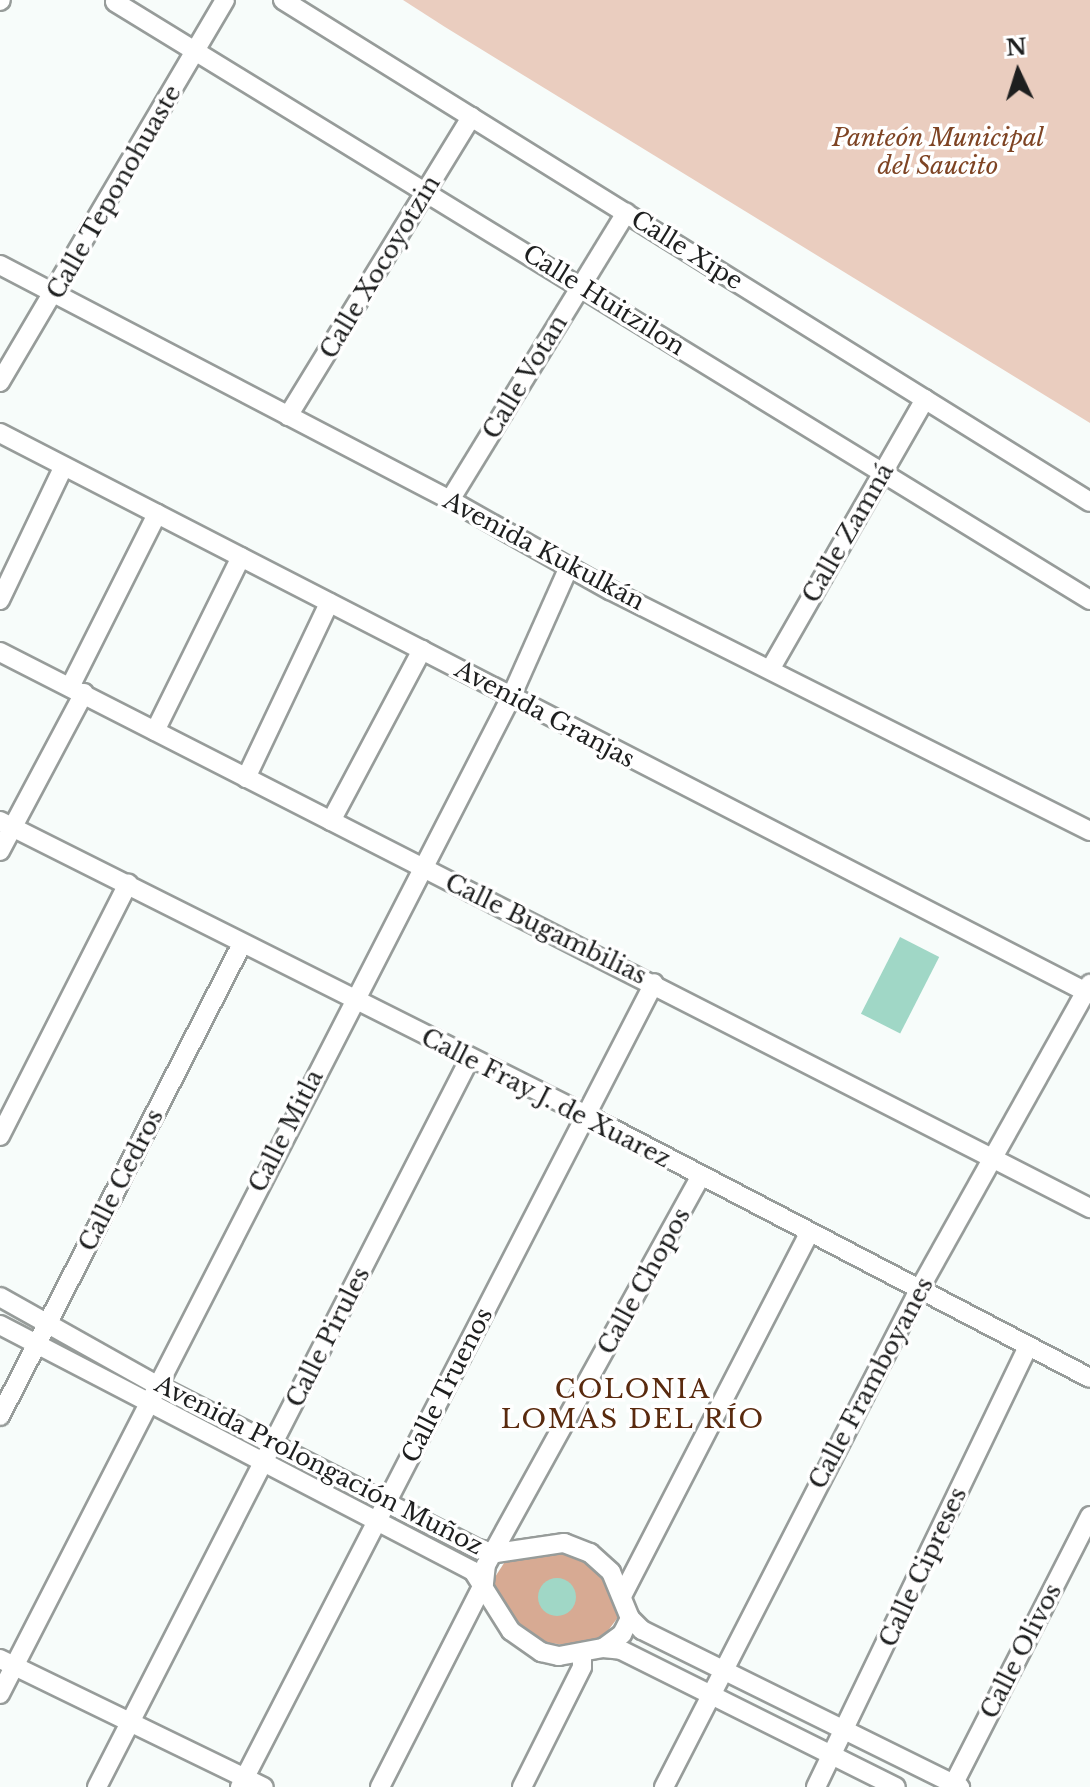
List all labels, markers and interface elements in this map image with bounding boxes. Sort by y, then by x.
north arrow [978,32,1058,112]
text: N [1005,33,1028,62]
street label: Calle Teponohuaste [41,80,187,304]
park label: Panteón Municipal del Saucito [832,124,1044,180]
street label: Calle Xocoyotzin [314,170,446,364]
street label: Calle Xipe [626,204,748,296]
street label: Calle Huitzilon [518,239,690,361]
street label: Calle Votan [477,310,573,444]
street label: Calle Zamná [796,458,900,608]
street label: Avenida Kukulkán [438,486,650,616]
street label: Avenida Granjas [450,654,640,774]
street label: Calle Bugambilias [441,868,651,990]
street label: Calle Fray J. de Xuarez [416,1022,676,1174]
street label: Calle Mitla [243,1065,329,1197]
street label: Calle Cedros [73,1104,169,1256]
street label: Calle Chopos [592,1203,696,1359]
street label: Calle Pirules [280,1262,376,1412]
street label: Calle Framboyanes [803,1272,939,1494]
street label: Calle Truenos [395,1302,499,1468]
street label: Avenida Prolongación Muñoz [150,1369,488,1561]
district label: COLONIA LOMAS DEL RÍO [500,1374,766,1436]
street label: Calle Cipreses [873,1483,973,1651]
street label: Calle Olivos [975,1579,1067,1723]

